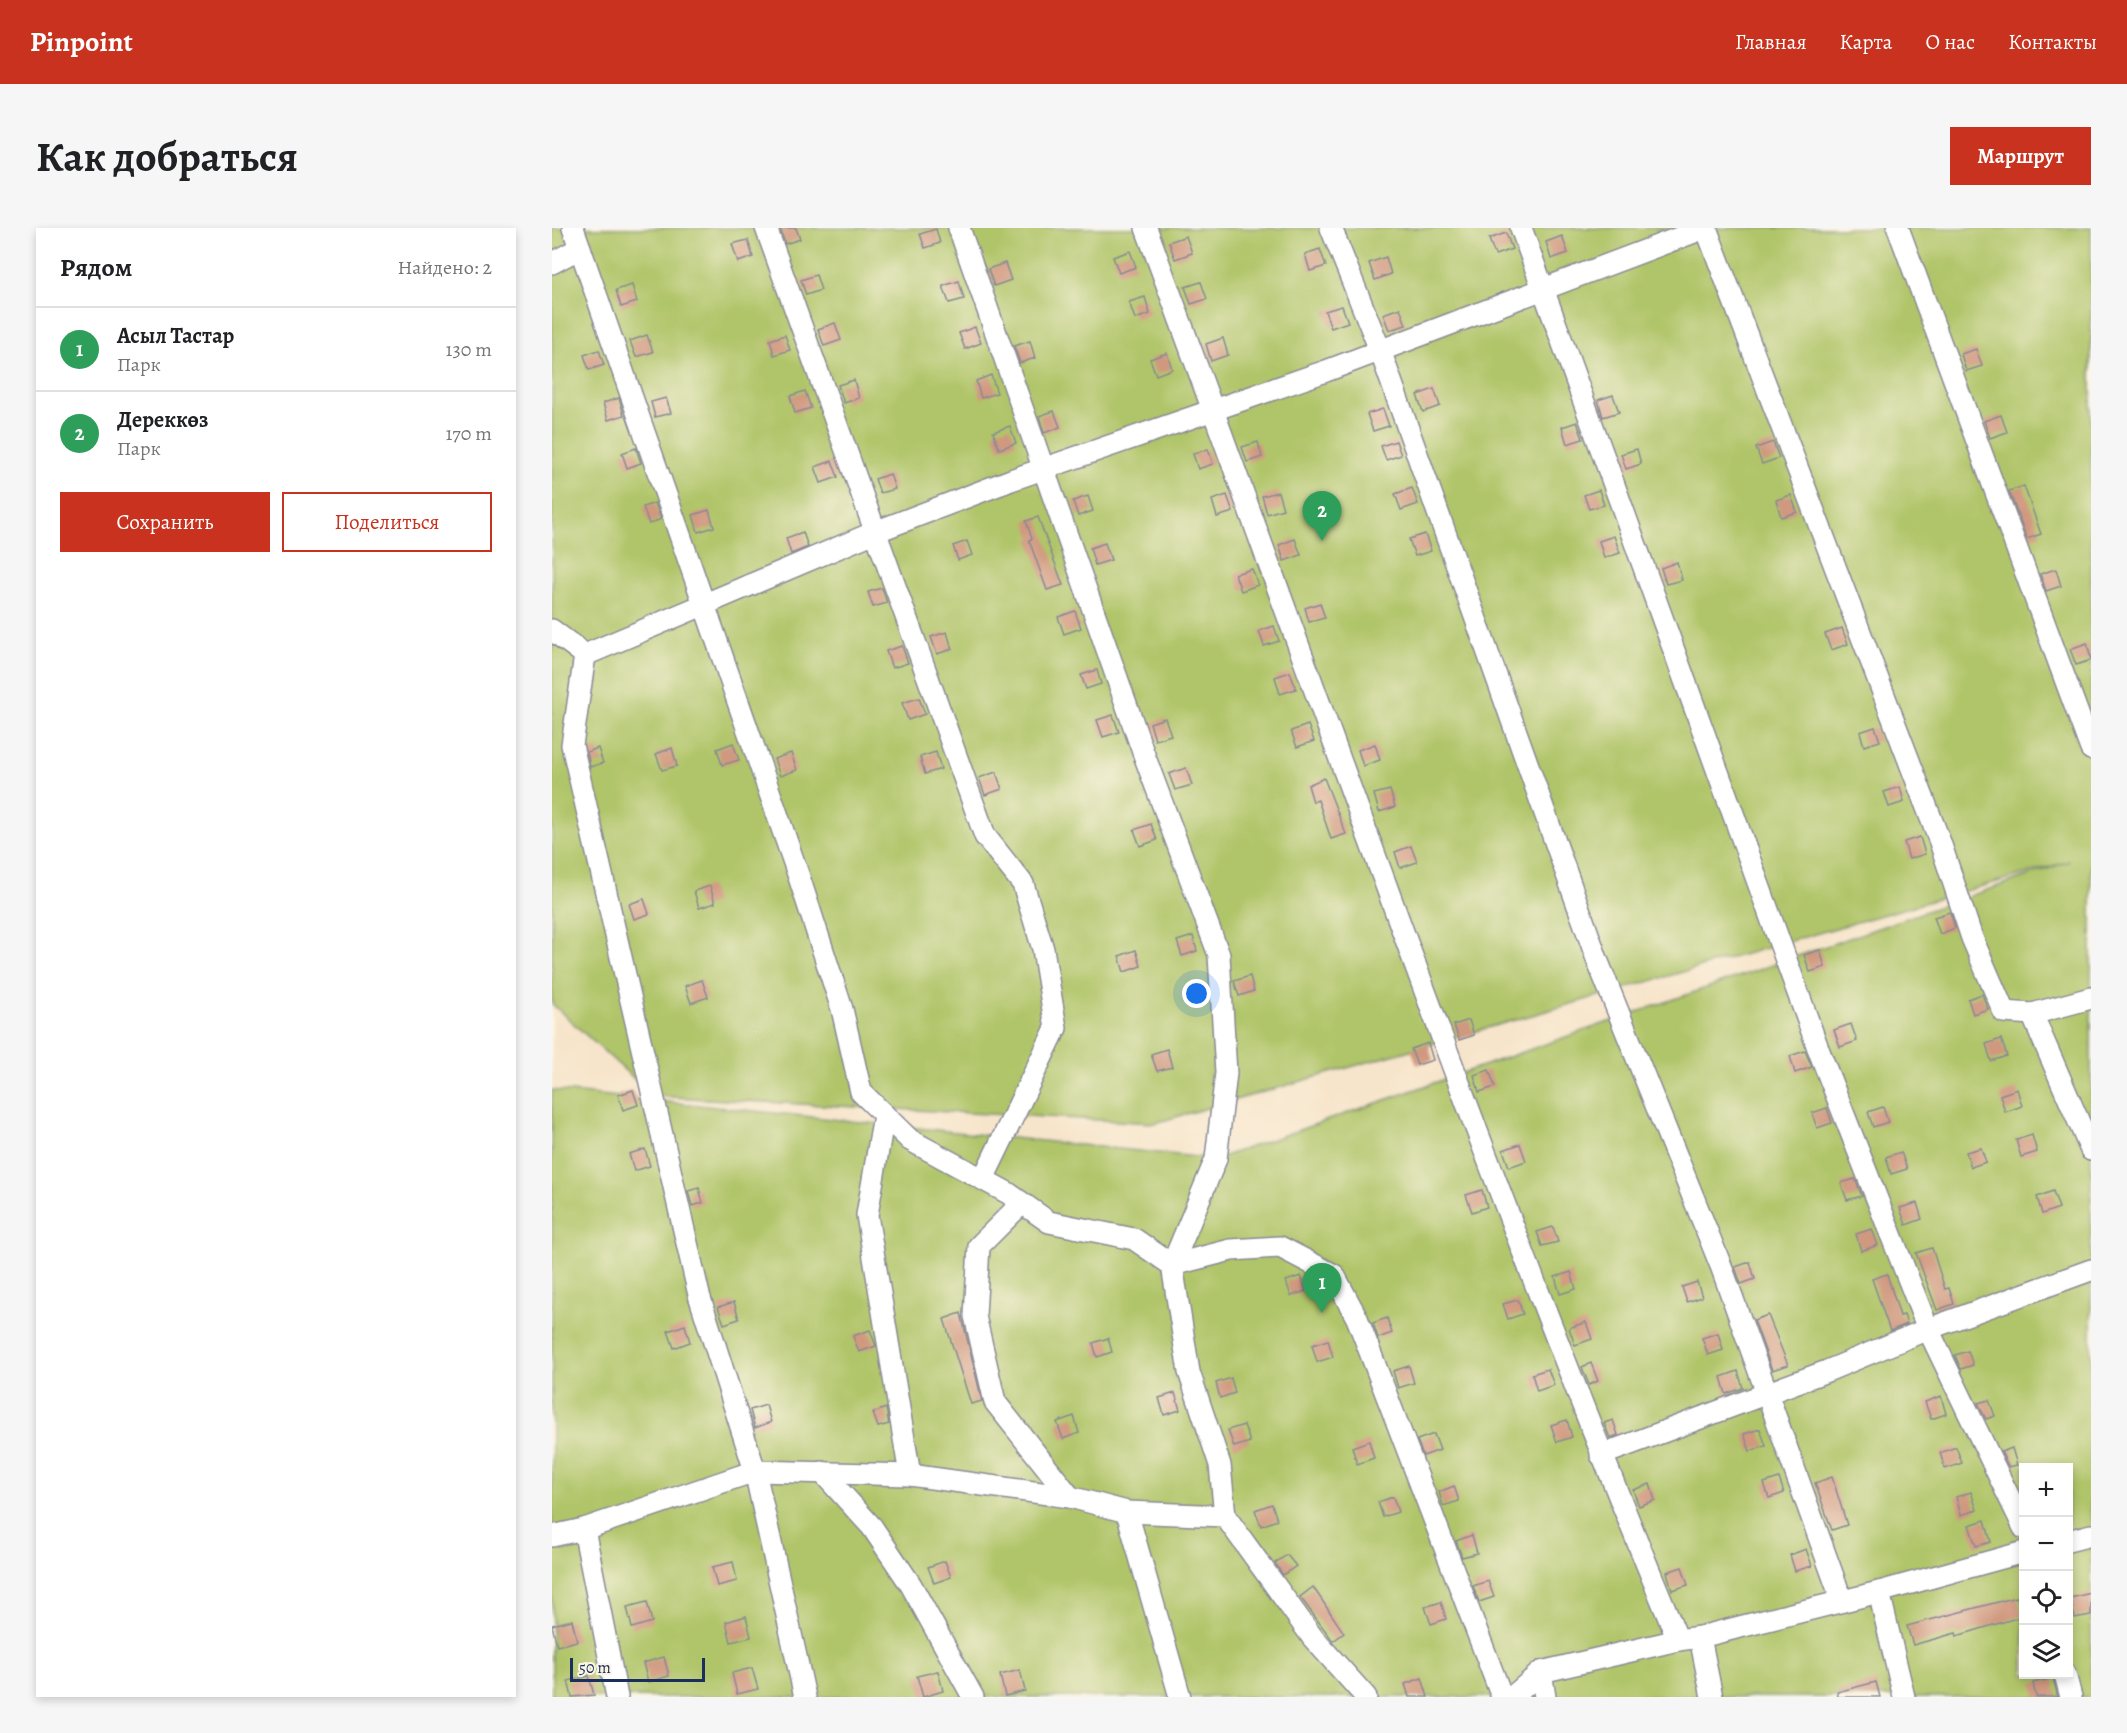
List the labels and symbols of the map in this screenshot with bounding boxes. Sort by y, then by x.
pin: 2 [1302,492,1342,541]
your location [1182,979,1211,1008]
pin: 1 [1302,1264,1342,1313]
scale bar [570,1655,705,1682]

